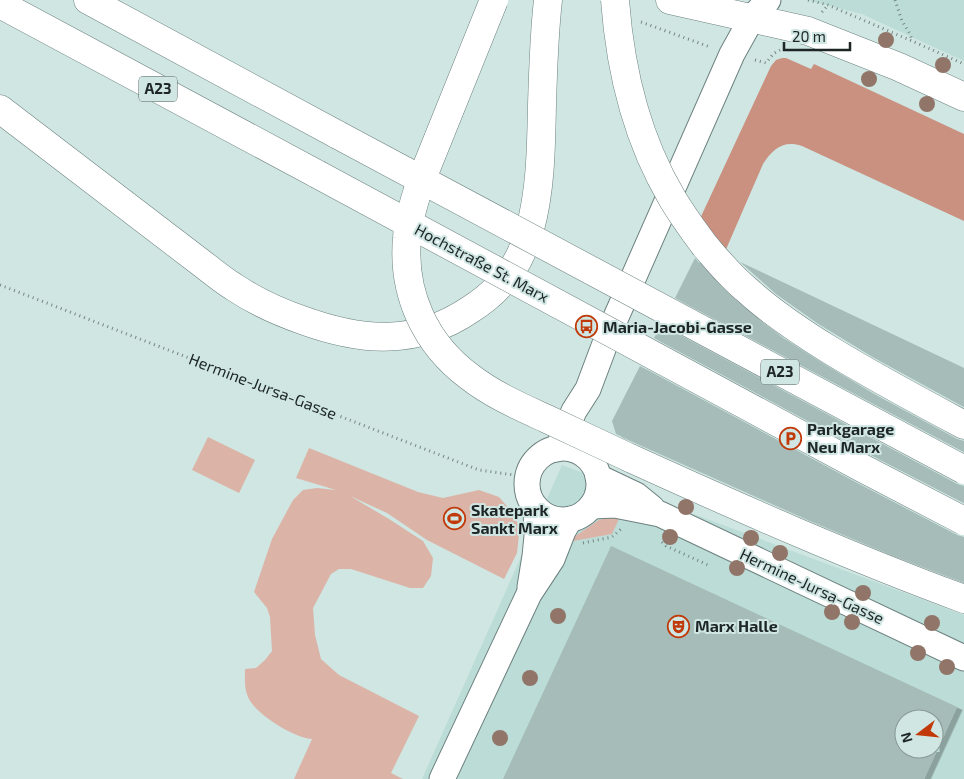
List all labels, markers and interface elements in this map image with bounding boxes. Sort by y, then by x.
scale bar [784,20,850,52]
text: 20 m [792,27,826,45]
road number: A23 [139,76,177,102]
street label: Hochstraße St. Marx [412,219,553,306]
bus stop icon: Maria-Jacobi-Gasse [575,315,599,339]
place label: Maria-Jacobi-Gasse [603,317,752,336]
street label: Hermine-Jursa-Gasse [187,349,340,423]
road number: A23 [761,360,799,384]
place label: Parkgarage Neu Marx [807,419,894,456]
parking icon: Parkgarage Neu Marx [779,426,803,450]
place label: Skatepark Sankt Marx [471,500,558,537]
sports icon: Skatepark Sankt Marx [443,507,467,531]
street label: Hermine-Jursa-Gasse [737,544,887,627]
theatre icon: Marx Halle [667,614,691,638]
place label: Marx Halle [695,616,778,635]
north arrow [894,709,944,759]
text: N [896,731,916,745]

